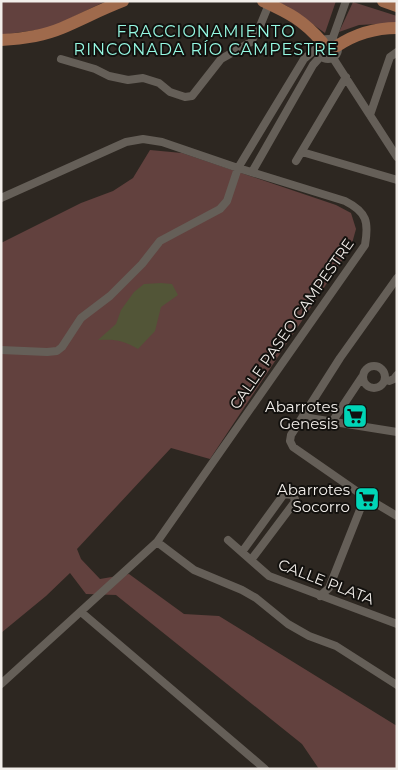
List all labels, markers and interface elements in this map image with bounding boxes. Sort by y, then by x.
district label: FRACCIONAMIENTO RINCONADA RÍO CAMPESTRE [74,22,338,59]
street label: CALLE PASEO CAMPESTRE [225,235,358,413]
place label: Abarrotes Genesis [265,397,338,433]
supermarket icon: Abarrotes Genesis [342,403,368,429]
place label: Abarrotes Socorro [277,480,350,516]
supermarket icon: Abarrotes Socorro [354,486,380,512]
street label: CALLE PLATA [275,555,377,609]

